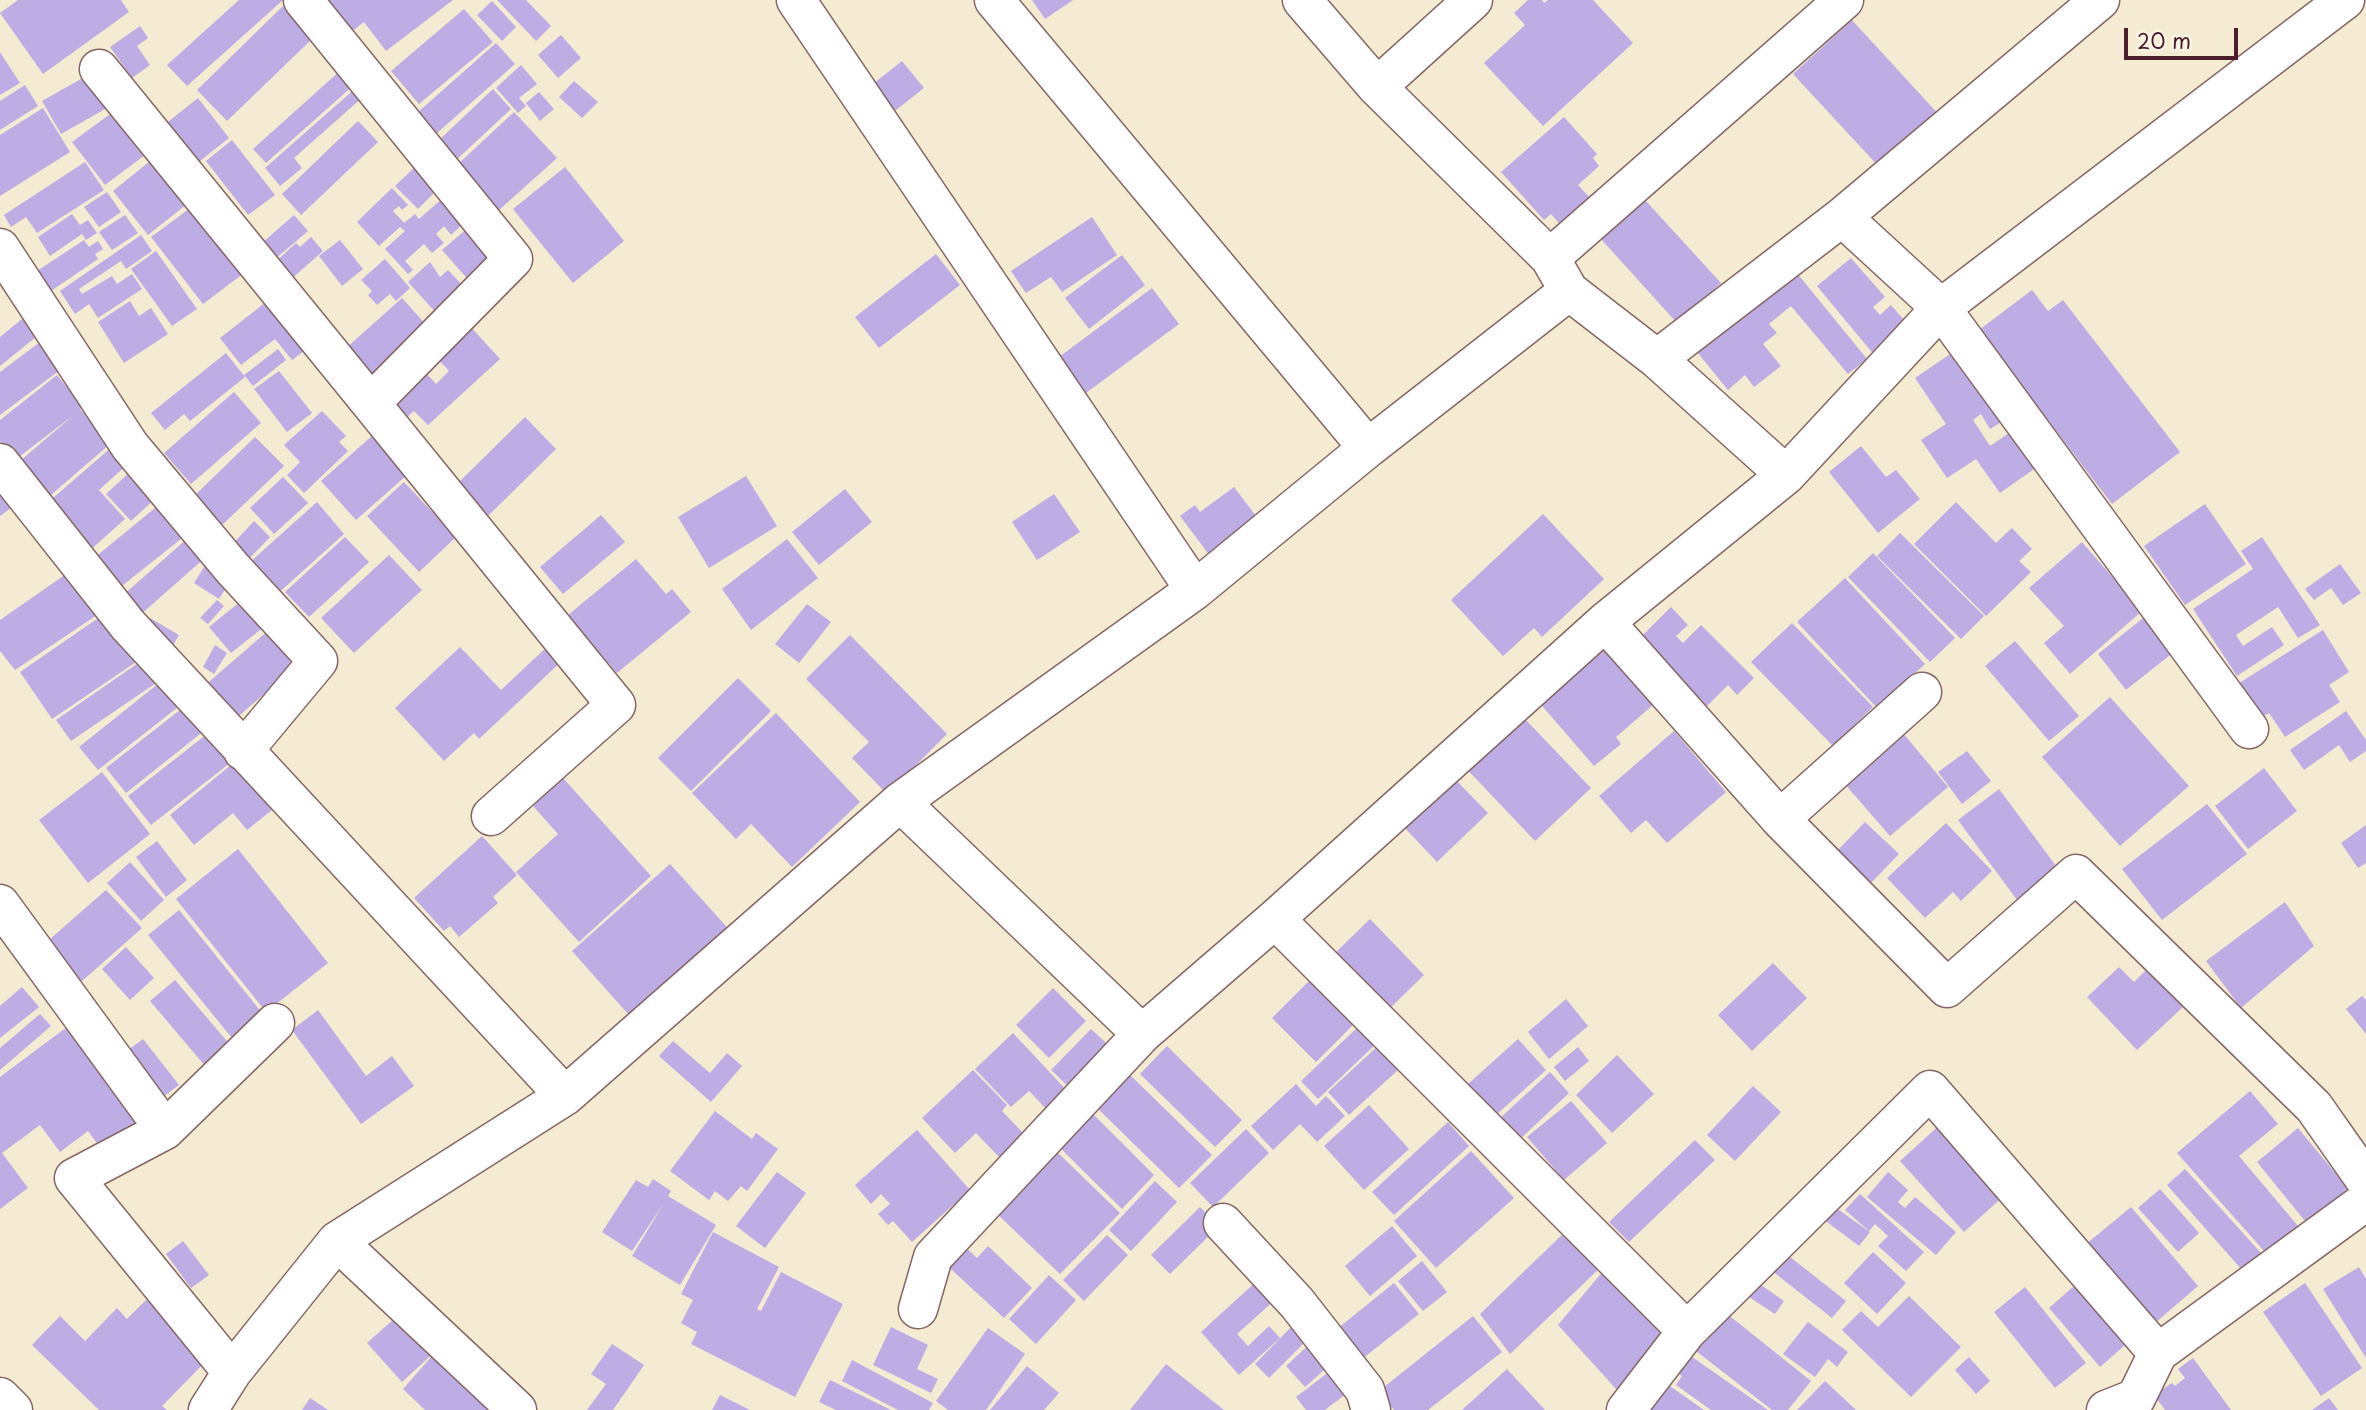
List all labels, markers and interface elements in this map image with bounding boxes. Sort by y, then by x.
scale bar [2128,14,2242,58]
text: 20 m [2137,24,2191,56]

